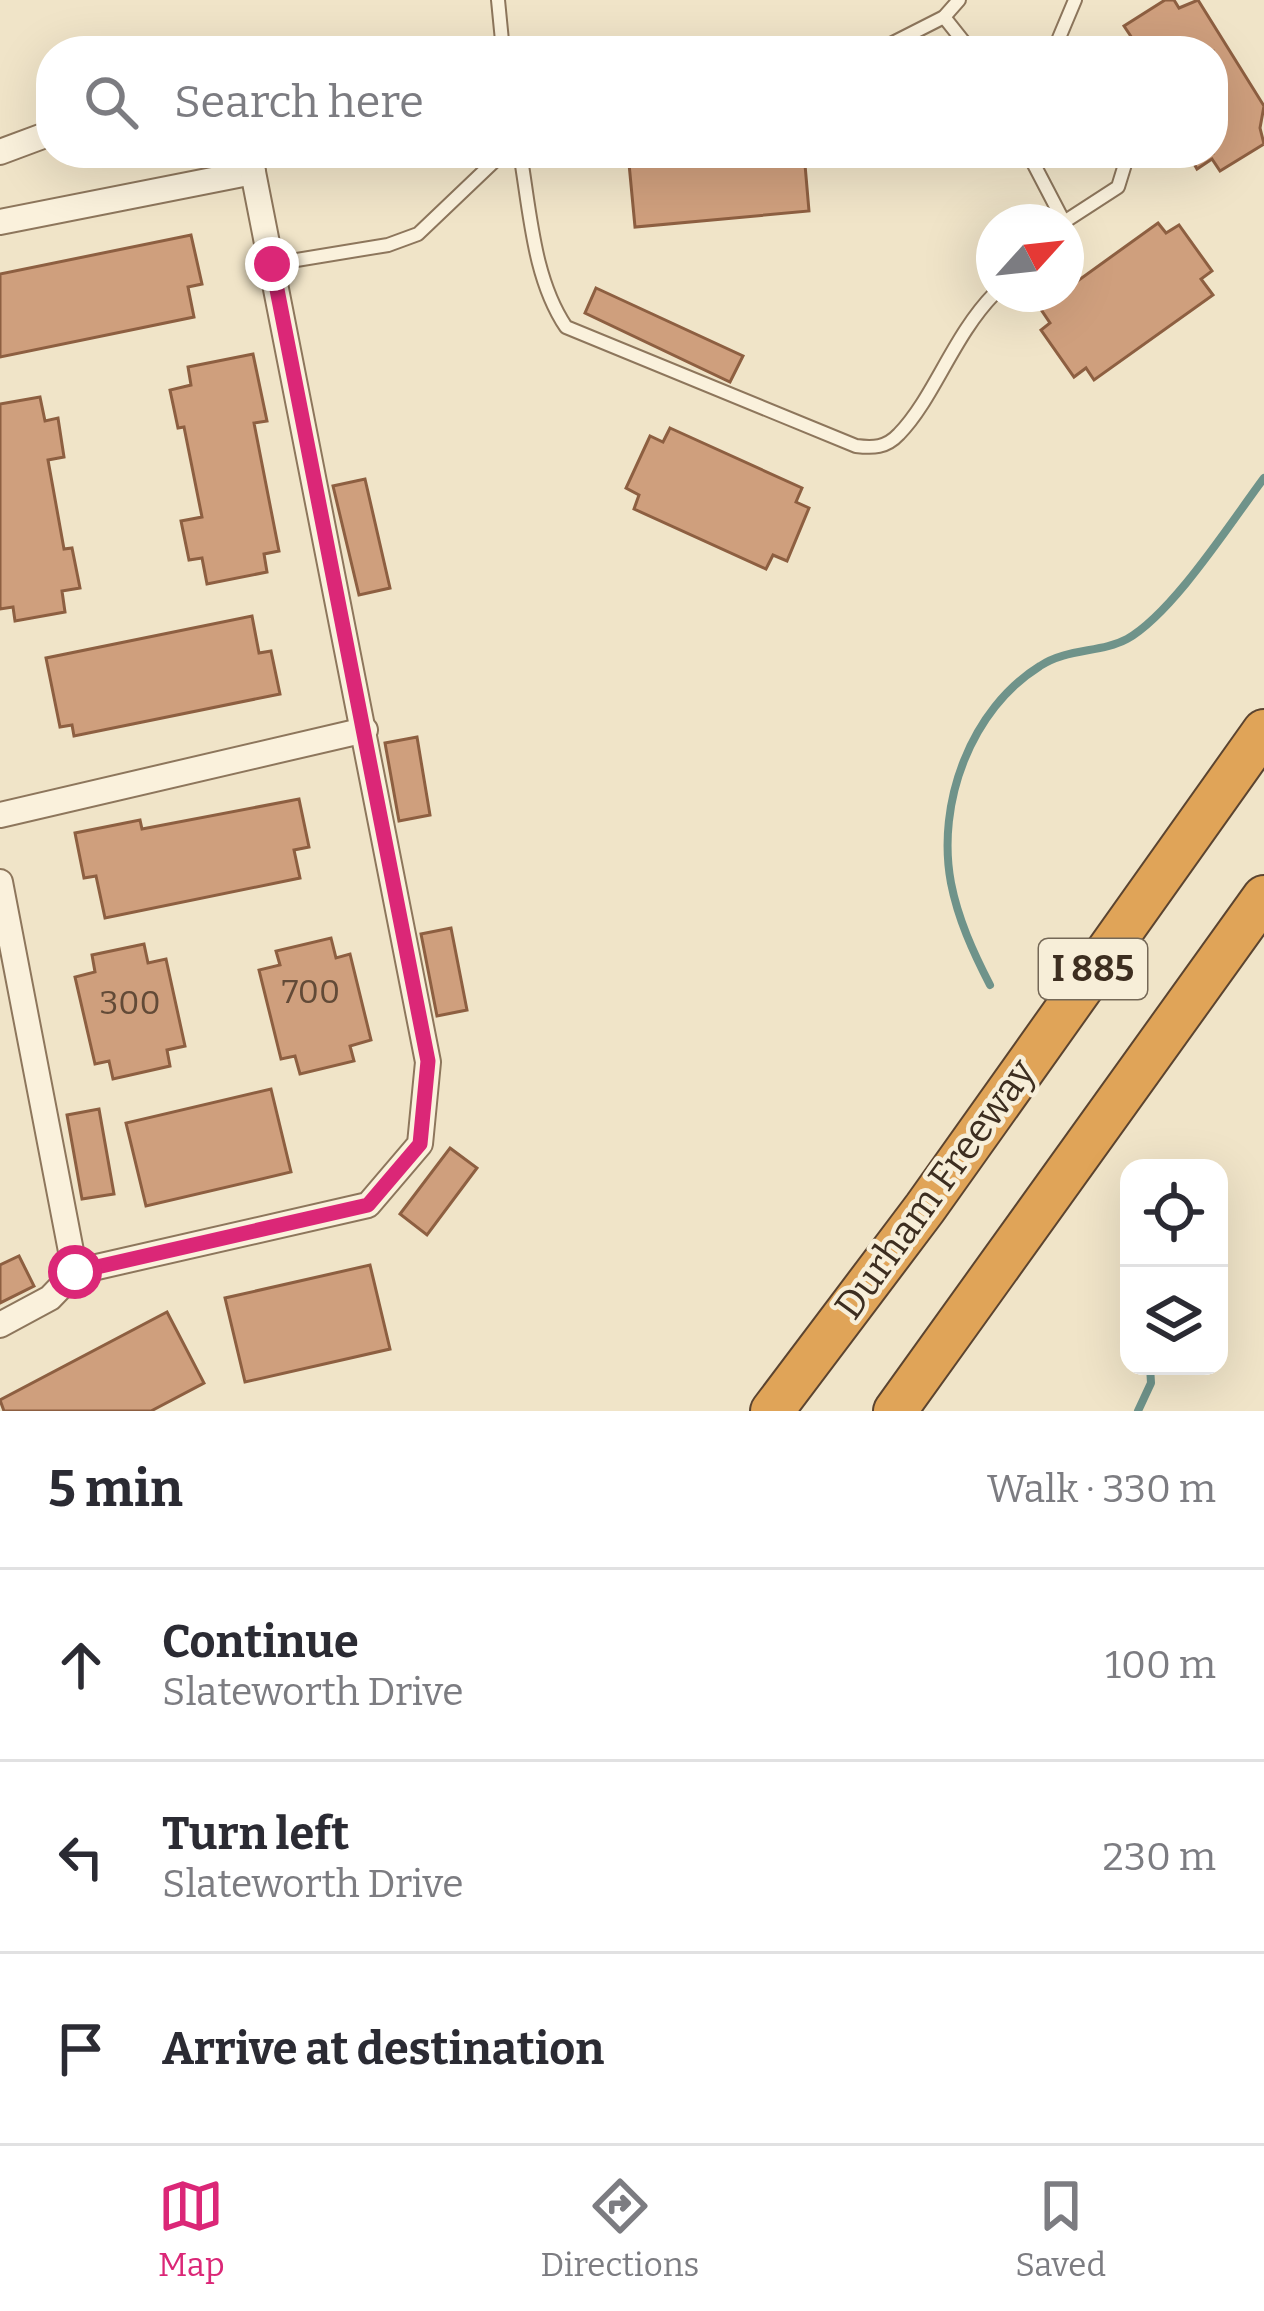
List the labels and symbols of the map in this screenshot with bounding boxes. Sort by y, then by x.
north arrow [976,204,1084,312]
route end [245,237,299,291]
road number: I 885 [1039,939,1147,999]
house number: 700 [282,972,340,1012]
house number: 300 [99,983,161,1023]
street label: Durham Freeway [825,1050,1045,1328]
route start [48,1245,102,1299]

